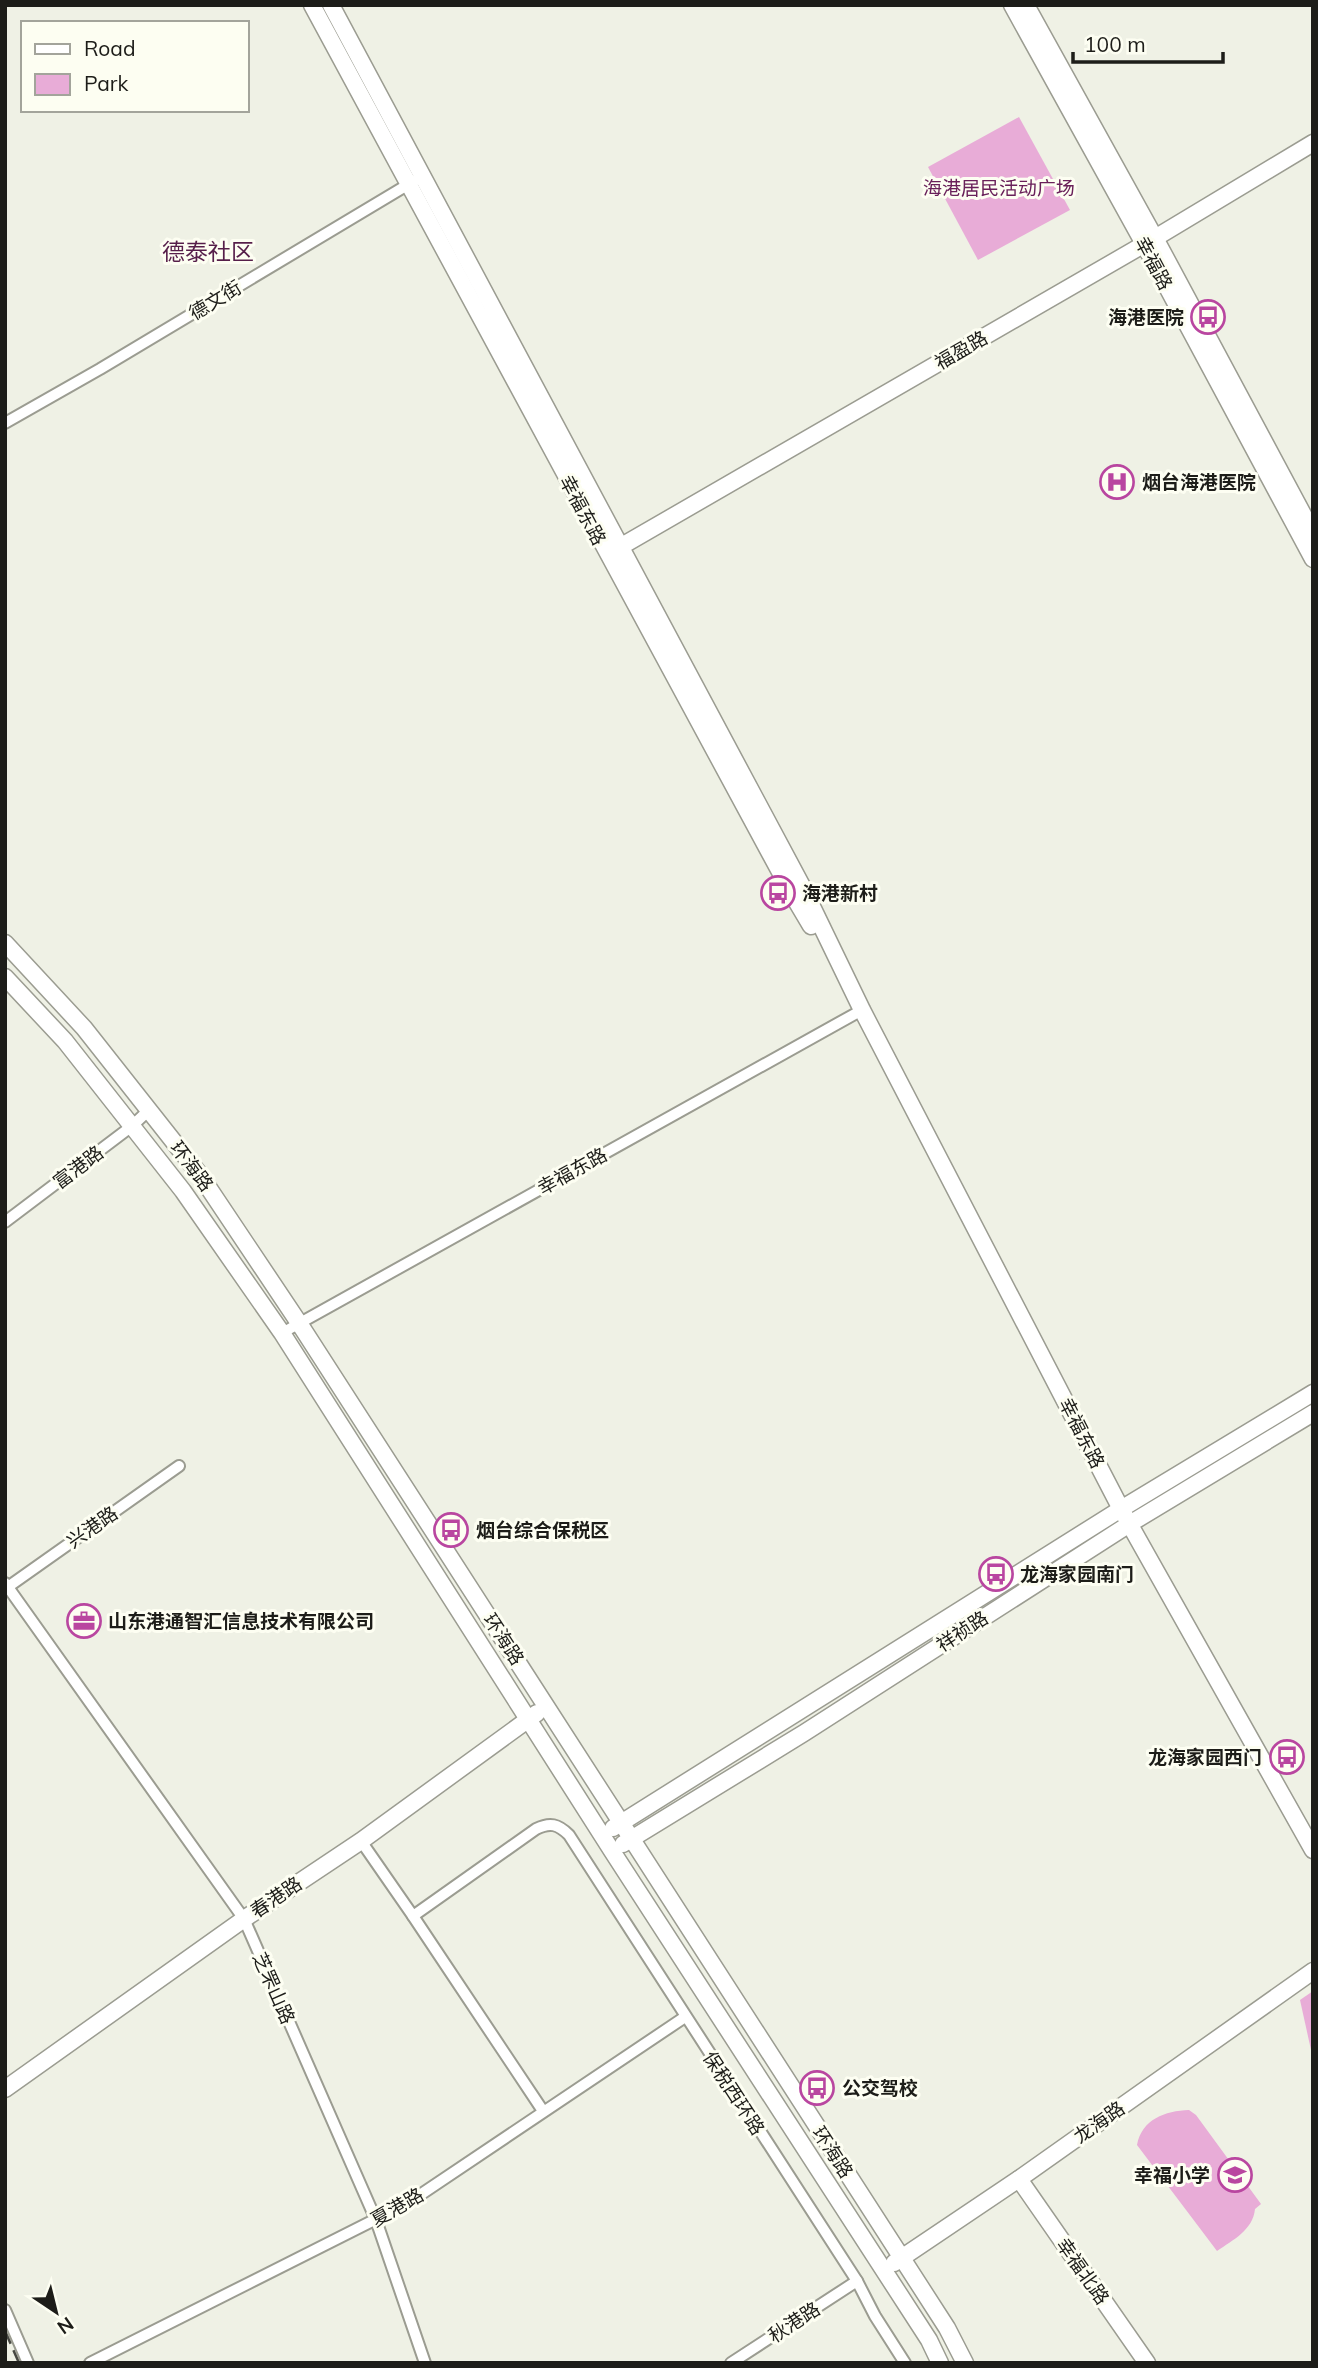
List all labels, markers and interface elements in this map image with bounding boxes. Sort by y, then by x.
legend [21,21,248,112]
scale bar [1073,21,1224,65]
text: 100 m [1084,31,1146,57]
text: Road [84,35,135,61]
text: Park [84,70,128,96]
park label: 海港居民活动广场 [923,176,1075,200]
street label: 幸福路 [1130,232,1178,294]
district label: 德泰社区 [162,237,254,266]
street label: 德文街 [184,275,246,325]
bus stop icon: 海港医院 [1189,298,1227,336]
place label: 海港医院 [1108,305,1184,329]
street label: 福盈路 [930,325,992,375]
hospital icon: 烟台海港医院 [1098,463,1136,501]
place label: 烟台海港医院 [1142,470,1256,494]
street label: 幸福东路 [555,471,611,549]
bus stop icon: 海港新村 [759,874,797,912]
place label: 海港新村 [802,881,878,905]
street label: 环海路 [165,1136,219,1196]
street label: 富港路 [48,1140,108,1194]
street label: 幸福东路 [533,1142,611,1200]
street label: 幸福东路 [1054,1394,1110,1472]
street label: 兴港路 [62,1501,122,1553]
bus stop icon: 烟台综合保税区 [432,1511,470,1549]
place label: 烟台综合保税区 [476,1518,609,1542]
bus stop icon: 龙海家园南门 [977,1555,1015,1593]
place label: 龙海家园南门 [1020,1562,1134,1586]
office icon: 山东港通智汇信息技术有限公司 [65,1602,103,1640]
street label: 祥祯路 [932,1605,992,1657]
place label: 山东港通智汇信息技术有限公司 [108,1609,374,1633]
street label: 环海路 [478,1609,530,1669]
bus stop icon: 龙海家园西门 [1268,1738,1306,1776]
place label: 龙海家园西门 [1148,1745,1262,1769]
street label: 春港路 [246,1871,306,1923]
street label: 芝罘山路 [248,1948,300,2028]
street label: 保税西环路 [698,2047,770,2139]
bus stop icon: 公交驾校 [798,2069,836,2107]
place label: 公交驾校 [842,2076,918,2100]
street label: 龙海路 [1069,2096,1129,2148]
street label: 环海路 [807,2122,859,2182]
school or university icon: 幸福小学 [1216,2156,1254,2194]
place label: 幸福小学 [1134,2163,1210,2187]
street label: 夏港路 [366,2182,428,2232]
street label: 幸福北路 [1051,2233,1115,2309]
north arrow [21,2277,91,2347]
street label: 秋港路 [764,2296,824,2348]
text: N [53,2312,79,2340]

